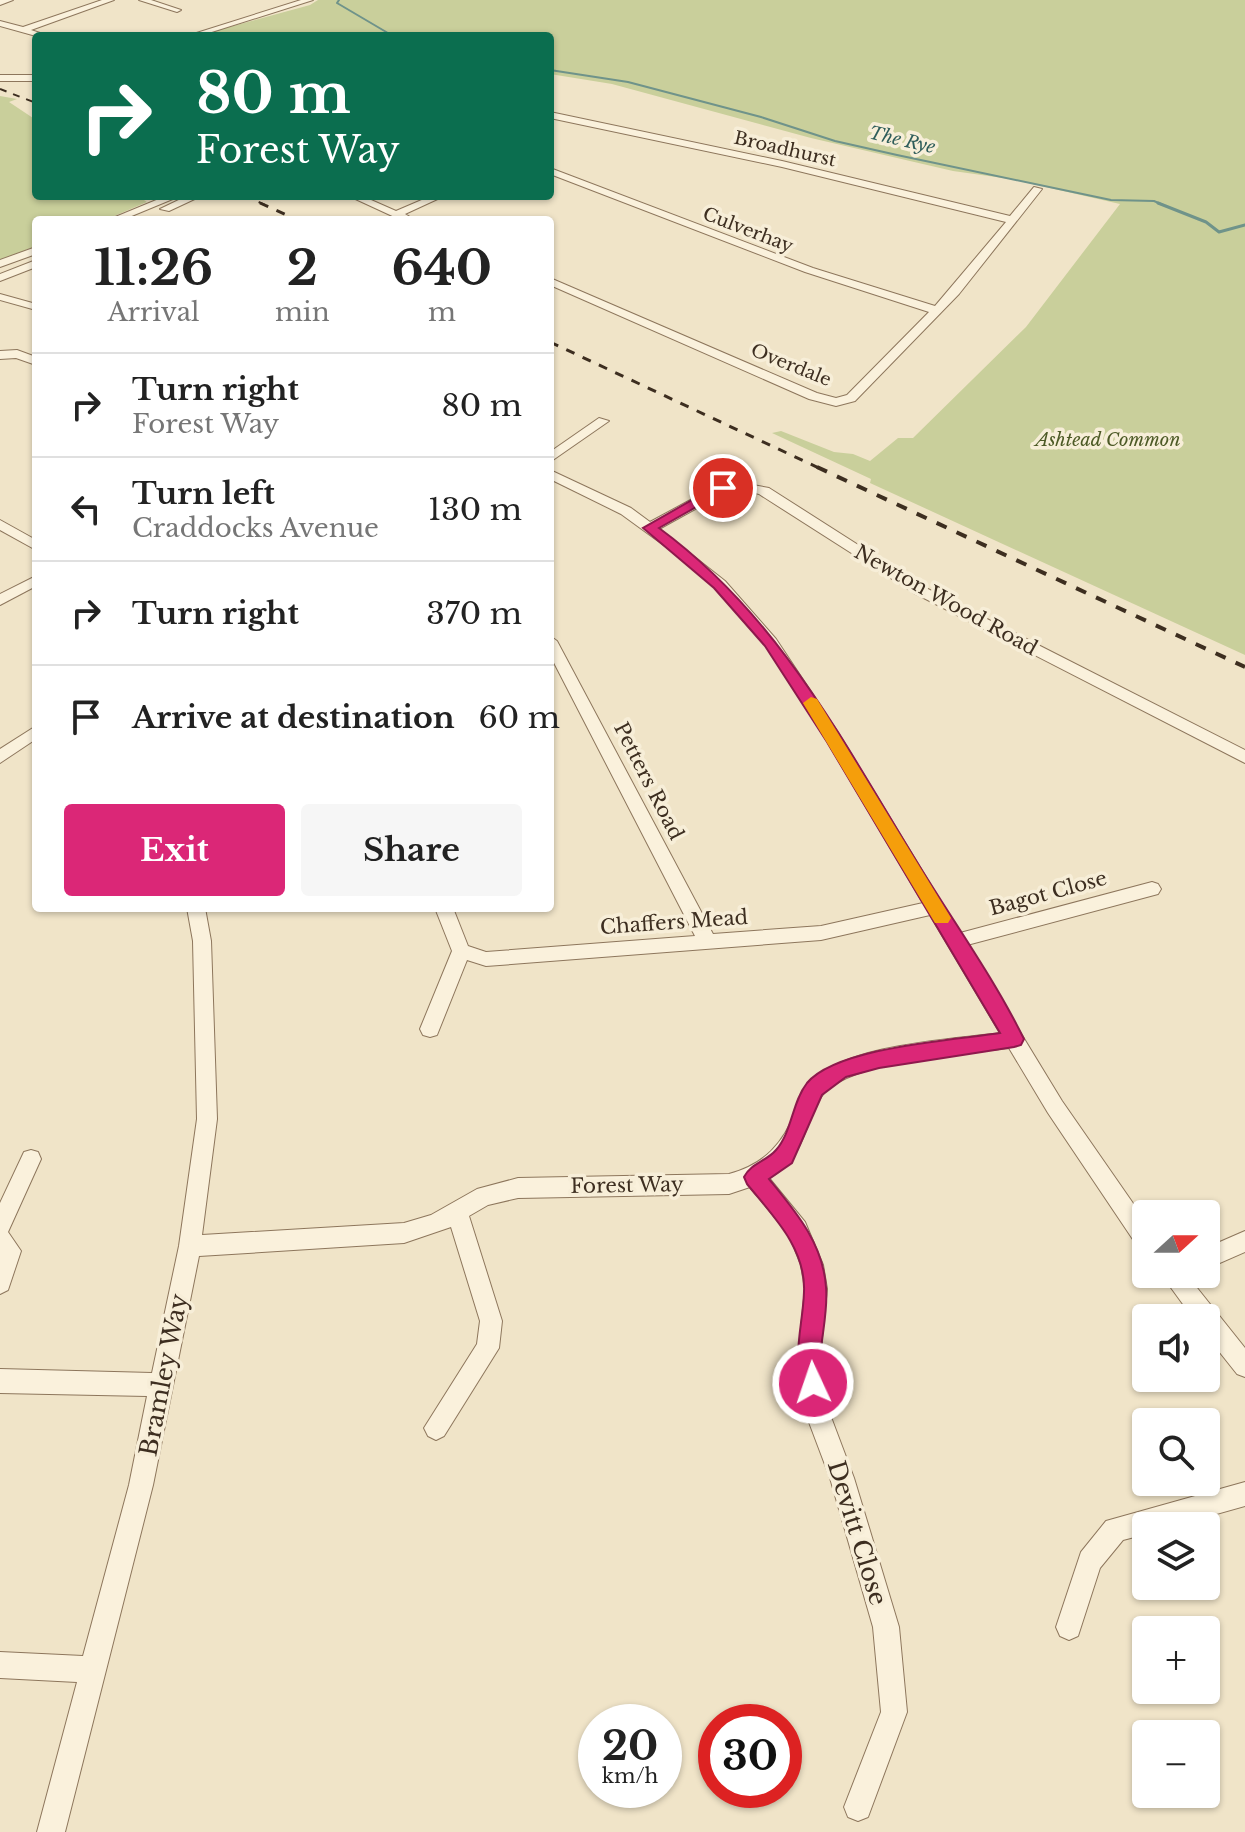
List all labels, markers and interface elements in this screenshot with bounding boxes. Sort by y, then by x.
text: 80 m [196,59,351,128]
icon: right [64,64,168,168]
water label: The Rye [867,122,937,158]
street label: Broadhurst [732,127,838,171]
text: Forest Way [196,128,400,173]
street label: Culverhay [700,203,797,258]
text: 11:26 [94,238,213,298]
text: 2 [287,238,318,298]
text: 640 [392,238,492,298]
text: Arrival [107,296,200,328]
text: min [275,296,330,328]
text: m [428,296,456,328]
street label: Overdale [748,339,834,391]
text: Turn right [132,371,299,408]
icon: right [64,383,108,427]
text: 80 m [442,387,522,424]
text: Forest Way [132,408,279,440]
park label: Ashtead Common [1033,429,1181,451]
pin [689,454,757,522]
icon: arrive [701,466,745,510]
text: Turn left [132,475,275,512]
icon: left [64,487,108,531]
text: 130 m [428,491,522,528]
text: Craddocks Avenue [132,512,379,544]
street label: Newton Wood Road [850,540,1042,660]
icon: right [64,591,108,635]
text: Turn right [132,595,299,632]
text: 370 m [426,595,522,632]
icon: arrive [64,695,108,739]
text: Arrive at destination [132,699,455,736]
text: 60 m [479,699,560,736]
street label: Petters Road [609,718,689,844]
button: Exit [64,804,285,896]
button: Share [301,804,522,896]
street label: Bagot Close [987,866,1109,920]
street label: Chaffers Mead [599,905,749,939]
street label: Forest Way [570,1172,684,1198]
north arrow [1132,1200,1220,1288]
map controls [1132,1200,1220,1808]
street label: Bramley Way [134,1291,194,1459]
button: sound [1132,1304,1220,1392]
position arrow [771,1341,855,1425]
button: search [1132,1408,1220,1496]
street label: Devitt Close [822,1457,893,1609]
button: layers [1132,1512,1220,1600]
button: + [1132,1616,1220,1704]
speed limit sign: 30 [698,1704,802,1808]
button: − [1132,1720,1220,1808]
text: 20 [602,1721,658,1771]
text: km/h [602,1764,658,1788]

